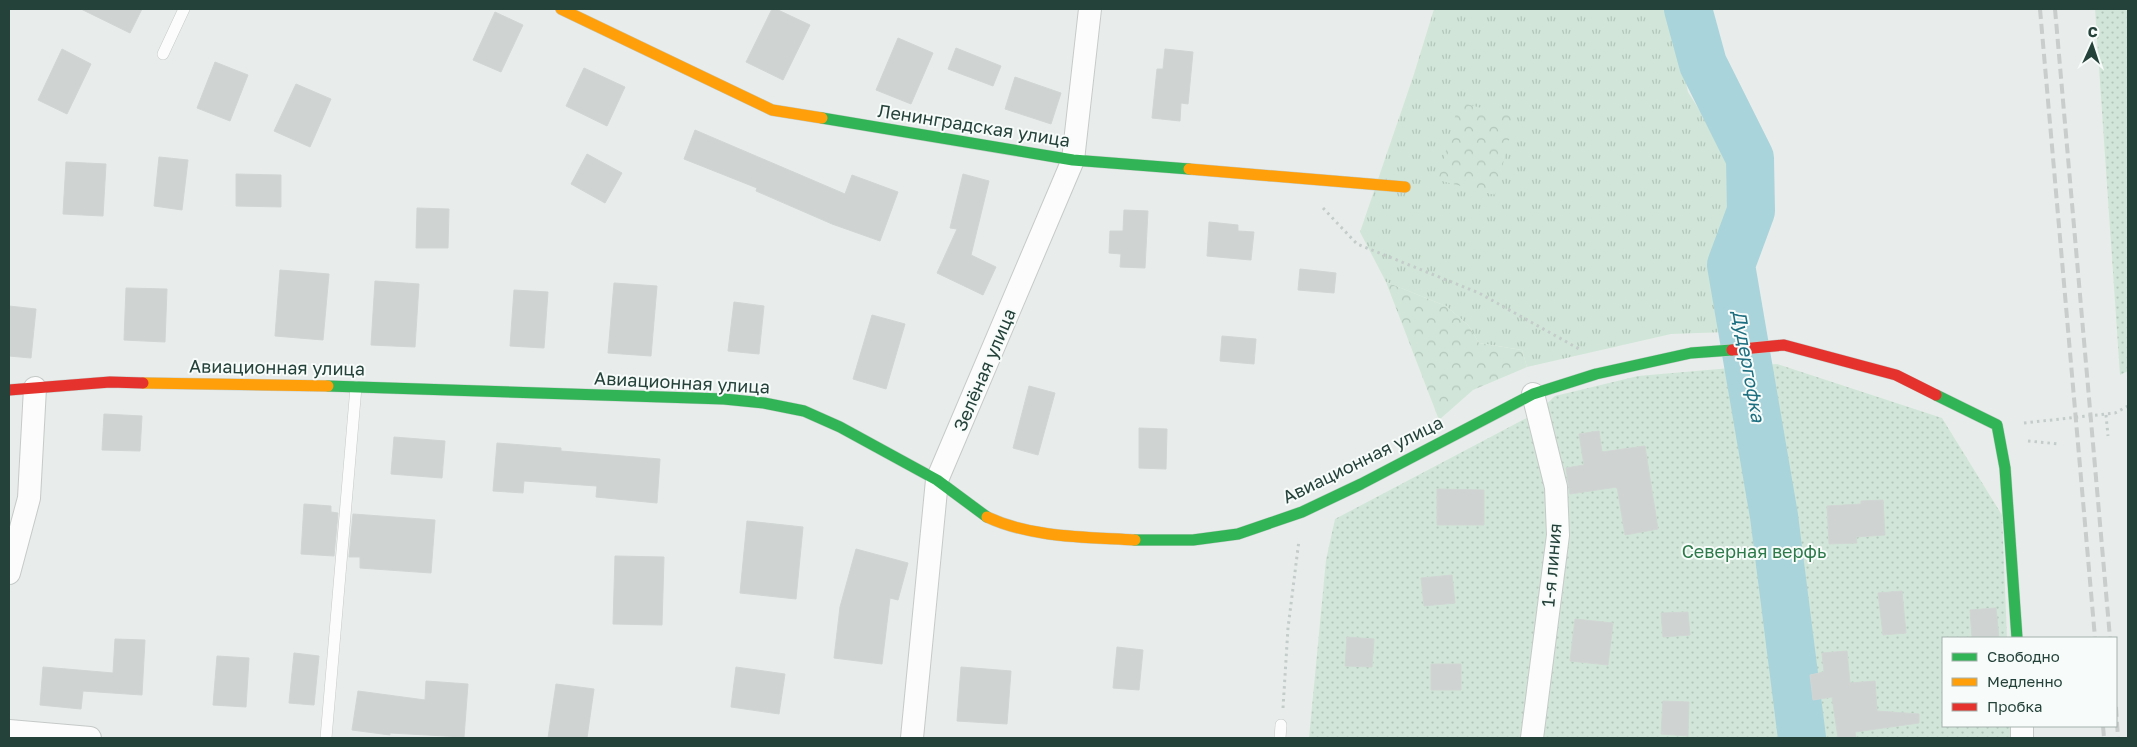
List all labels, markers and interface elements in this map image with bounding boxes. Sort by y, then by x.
north arrow [2067,20,2117,70]
text: С [2087,23,2098,40]
street label: Ленинградская улица [876,99,1072,151]
street label: Зелёная улица [948,305,1020,434]
water label: Дудергофка [1728,307,1771,425]
street label: Авиационная улица [189,354,365,380]
street label: Авиационная улица [594,366,770,398]
street label: Авиационная улица [1279,411,1446,508]
street label: 1-я линия [1536,522,1566,608]
park label: Северная верфь [1682,540,1826,562]
legend [1942,637,2117,727]
text: Свободно [1987,647,2060,665]
text: Медленно [1987,672,2063,690]
text: Пробка [1987,697,2042,715]

